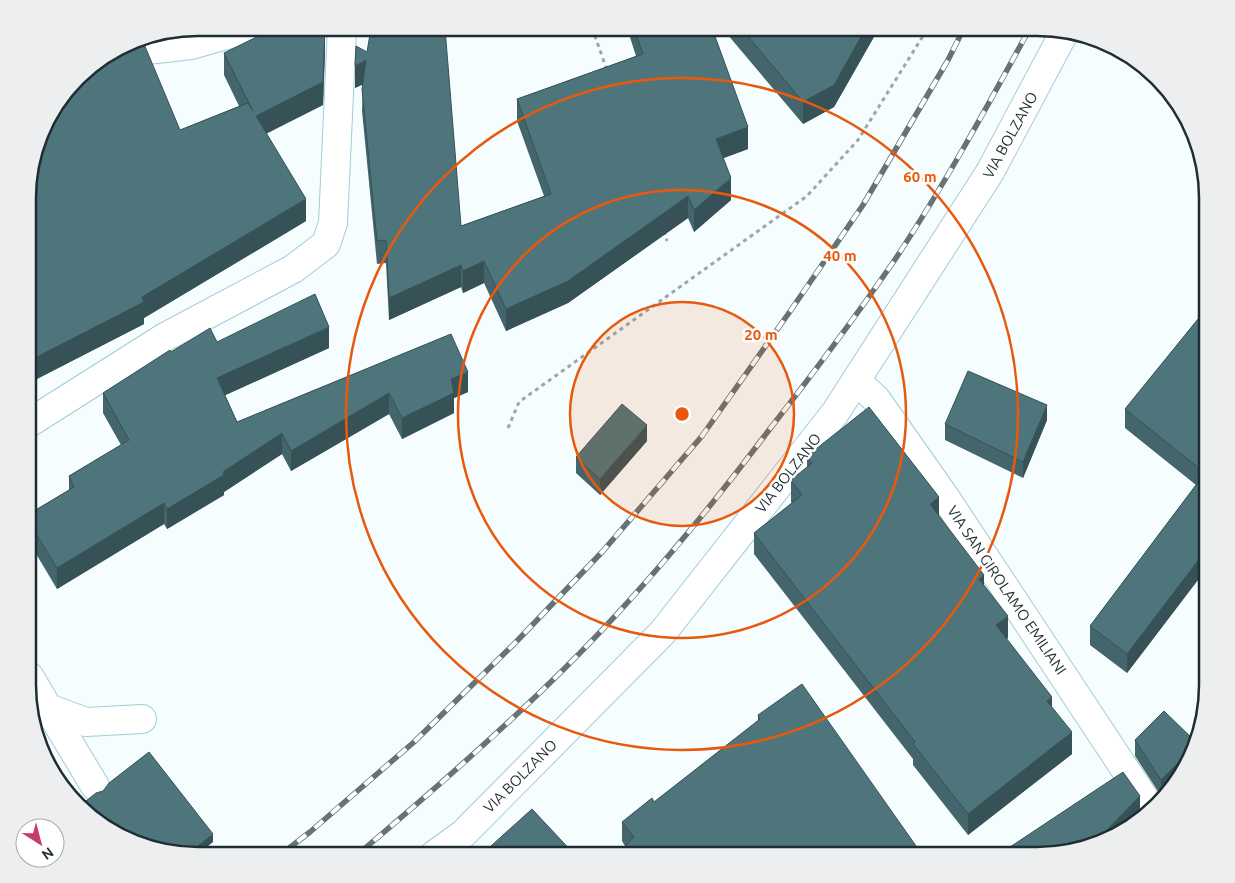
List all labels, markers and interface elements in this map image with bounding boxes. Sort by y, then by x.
street label: VIA BOLZANO [979,89,1041,181]
text: 60 m [903,168,937,185]
text: 40 m [823,247,857,264]
text: 20 m [744,326,778,343]
centre of rings [673,405,691,423]
street label: VIA BOLZANO [752,430,824,516]
street label: VIA SAN GIROLAMO EMILIANI [944,502,1070,678]
street label: VIA BOLZANO [480,736,560,816]
north arrow [15,818,65,868]
text: N [39,844,57,863]

